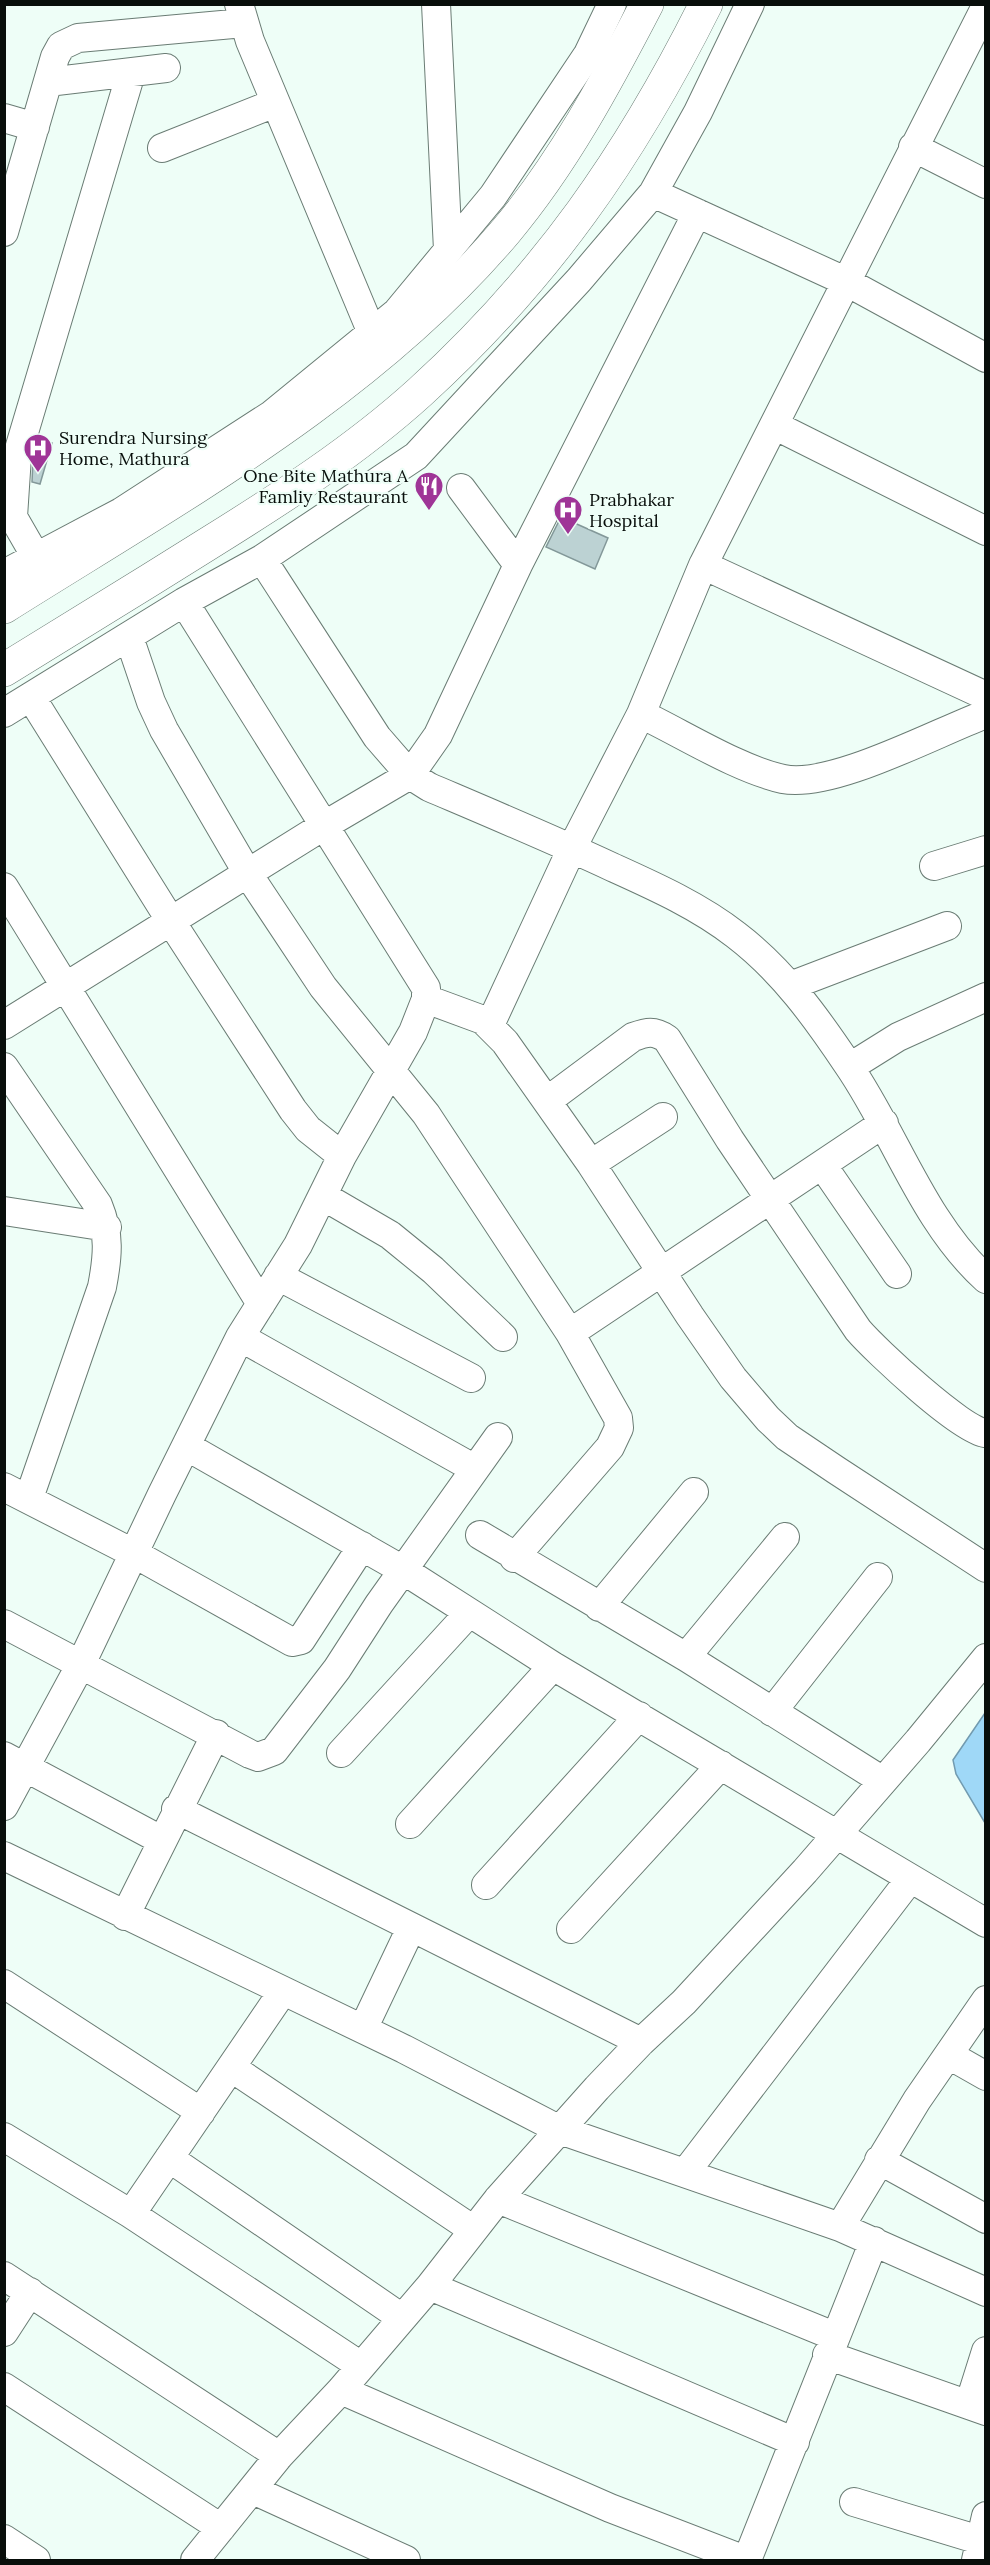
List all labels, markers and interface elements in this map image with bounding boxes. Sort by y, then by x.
place label: Surendra Nursing Home, Mathura [59,426,208,470]
hospital icon: Surendra Nursing Home, Mathura [22,432,54,474]
place label: One Bite Mathura A Famliy Restaurant [243,464,409,508]
restaurant icon: One Bite Mathura A Famliy Restaurant [413,470,445,512]
place label: Prabhakar Hospital [589,488,674,532]
hospital icon: Prabhakar Hospital [552,494,584,536]

